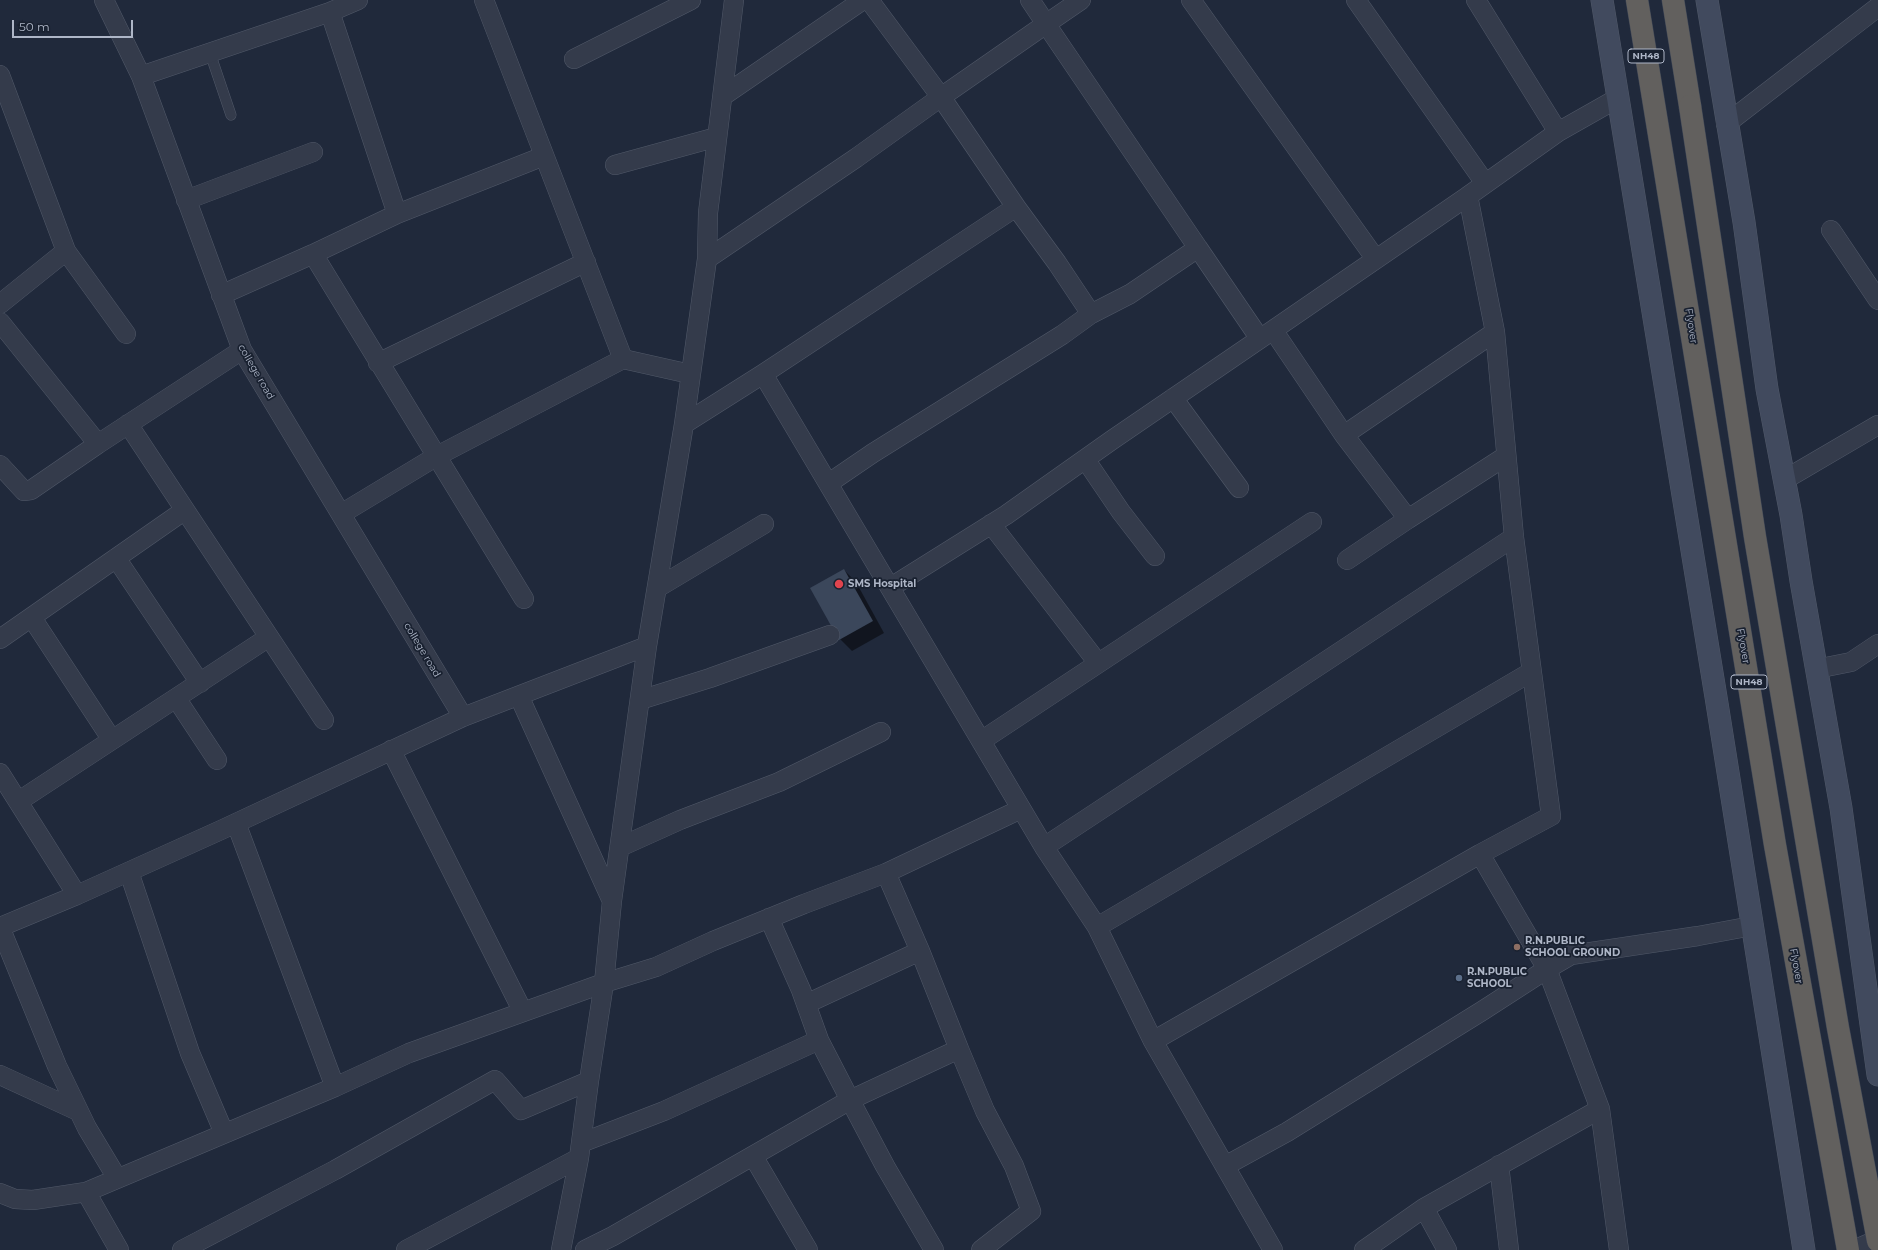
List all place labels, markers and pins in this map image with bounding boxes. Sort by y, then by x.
marker: SMS Hospital [833,578,845,590]
place label: SMS Hospital [848,578,916,590]
place label: R.N.PUBLIC SCHOOL GROUND [1525,935,1620,958]
marker: R.N.PUBLIC SCHOOL GROUND [1512,942,1522,952]
place label: R.N.PUBLIC SCHOOL [1467,966,1527,990]
marker: R.N.PUBLIC SCHOOL [1454,973,1464,983]

